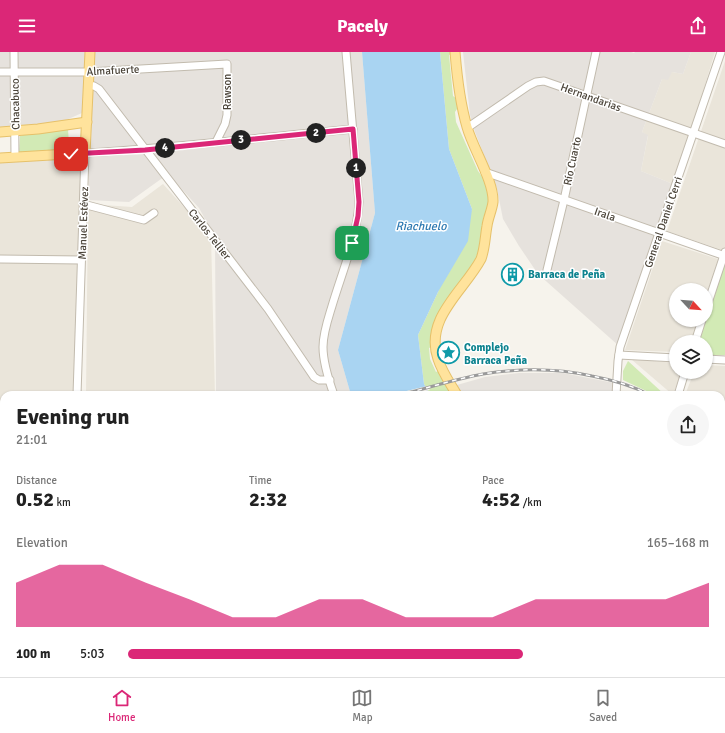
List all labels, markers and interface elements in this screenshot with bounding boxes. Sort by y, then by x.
icon: menu [16,15,38,37]
text: Pacely [337,15,388,37]
icon: share [687,15,709,37]
street label: Almafuerte [86,63,140,78]
street label: Rawson [221,74,234,110]
street label: Chacabuco [9,78,22,130]
street label: Hernandarias [559,80,623,115]
pin: 2 [306,123,326,143]
text: 2 [313,126,319,139]
pin: 3 [231,130,251,150]
text: 3 [238,133,244,146]
street label: Río Cuarto [561,135,584,187]
pin [54,137,88,171]
pin: 4 [155,138,175,158]
text: 4 [162,141,168,154]
icon: check [60,143,82,165]
pin: 1 [346,158,366,178]
text: 1 [353,161,359,174]
street label: General Daniel Cerri [642,175,685,269]
street label: Manuel Estévez [76,186,91,260]
street label: Irala [593,205,618,224]
street label: Carlos Tellier [186,206,234,262]
water label: Riachuelo [396,219,447,234]
pin [335,226,369,260]
icon: arrive [341,232,363,254]
building icon: Barraca de Peña [500,261,526,287]
place label: Barraca de Peña [528,268,605,281]
north arrow [669,283,713,327]
map controls [669,283,713,379]
button: layers [669,335,713,379]
place icon: Complejo Barraca Peña [435,340,461,366]
place label: Complejo Barraca Peña [464,341,528,367]
text: Evening run [16,403,130,430]
button: share [667,404,709,446]
text: 21:01 [16,432,48,448]
text: Distance [16,474,57,487]
text: Time [249,474,272,487]
text: Pace [482,474,504,487]
text: 0.52 [16,487,54,512]
text: 2:32 [249,487,287,512]
text: 4:52 [482,487,520,512]
text: km [54,496,71,509]
text: /km [520,496,542,509]
text: Elevation [16,535,68,551]
text: 165–168 m [647,535,709,551]
text: 100 m [16,646,50,662]
text: 5:03 [80,646,105,662]
tab: Home [108,687,135,724]
tab: Map [351,687,373,724]
tab: Saved [589,687,617,724]

